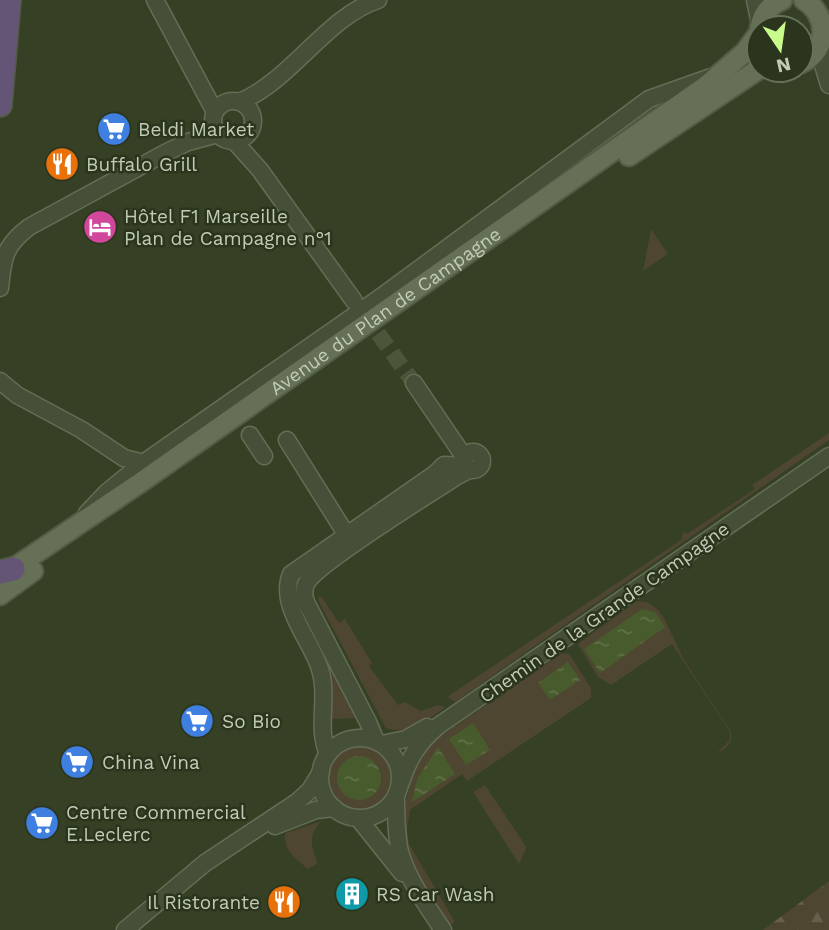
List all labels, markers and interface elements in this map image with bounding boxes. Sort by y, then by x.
north arrow [745,14,815,84]
text: N [774,52,793,78]
supermarket icon: Beldi Market [95,110,133,148]
place label: Beldi Market [138,118,254,141]
restaurant icon: Buffalo Grill [43,145,81,183]
place label: Buffalo Grill [86,153,197,176]
place label: Hôtel F1 Marseille Plan de Campagne n°1 [124,205,332,250]
hotel icon: Hôtel F1 Marseille Plan de Campagne n°1 [81,208,119,246]
street label: Avenue du Plan de Campagne [265,222,505,400]
street label: Chemin de la Grande Campagne [475,517,734,708]
supermarket icon: So Bio [178,702,216,740]
place label: So Bio [222,710,281,733]
supermarket icon: China Vina [58,743,96,781]
place label: China Vina [102,751,200,774]
place label: Centre Commercial E.Leclerc [66,801,246,846]
supermarket icon: Centre Commercial E.Leclerc [23,804,61,842]
building icon: RS Car Wash [333,875,371,913]
restaurant icon: Il Ristorante [265,883,303,921]
place label: RS Car Wash [376,883,494,906]
place label: Il Ristorante [147,891,260,914]

